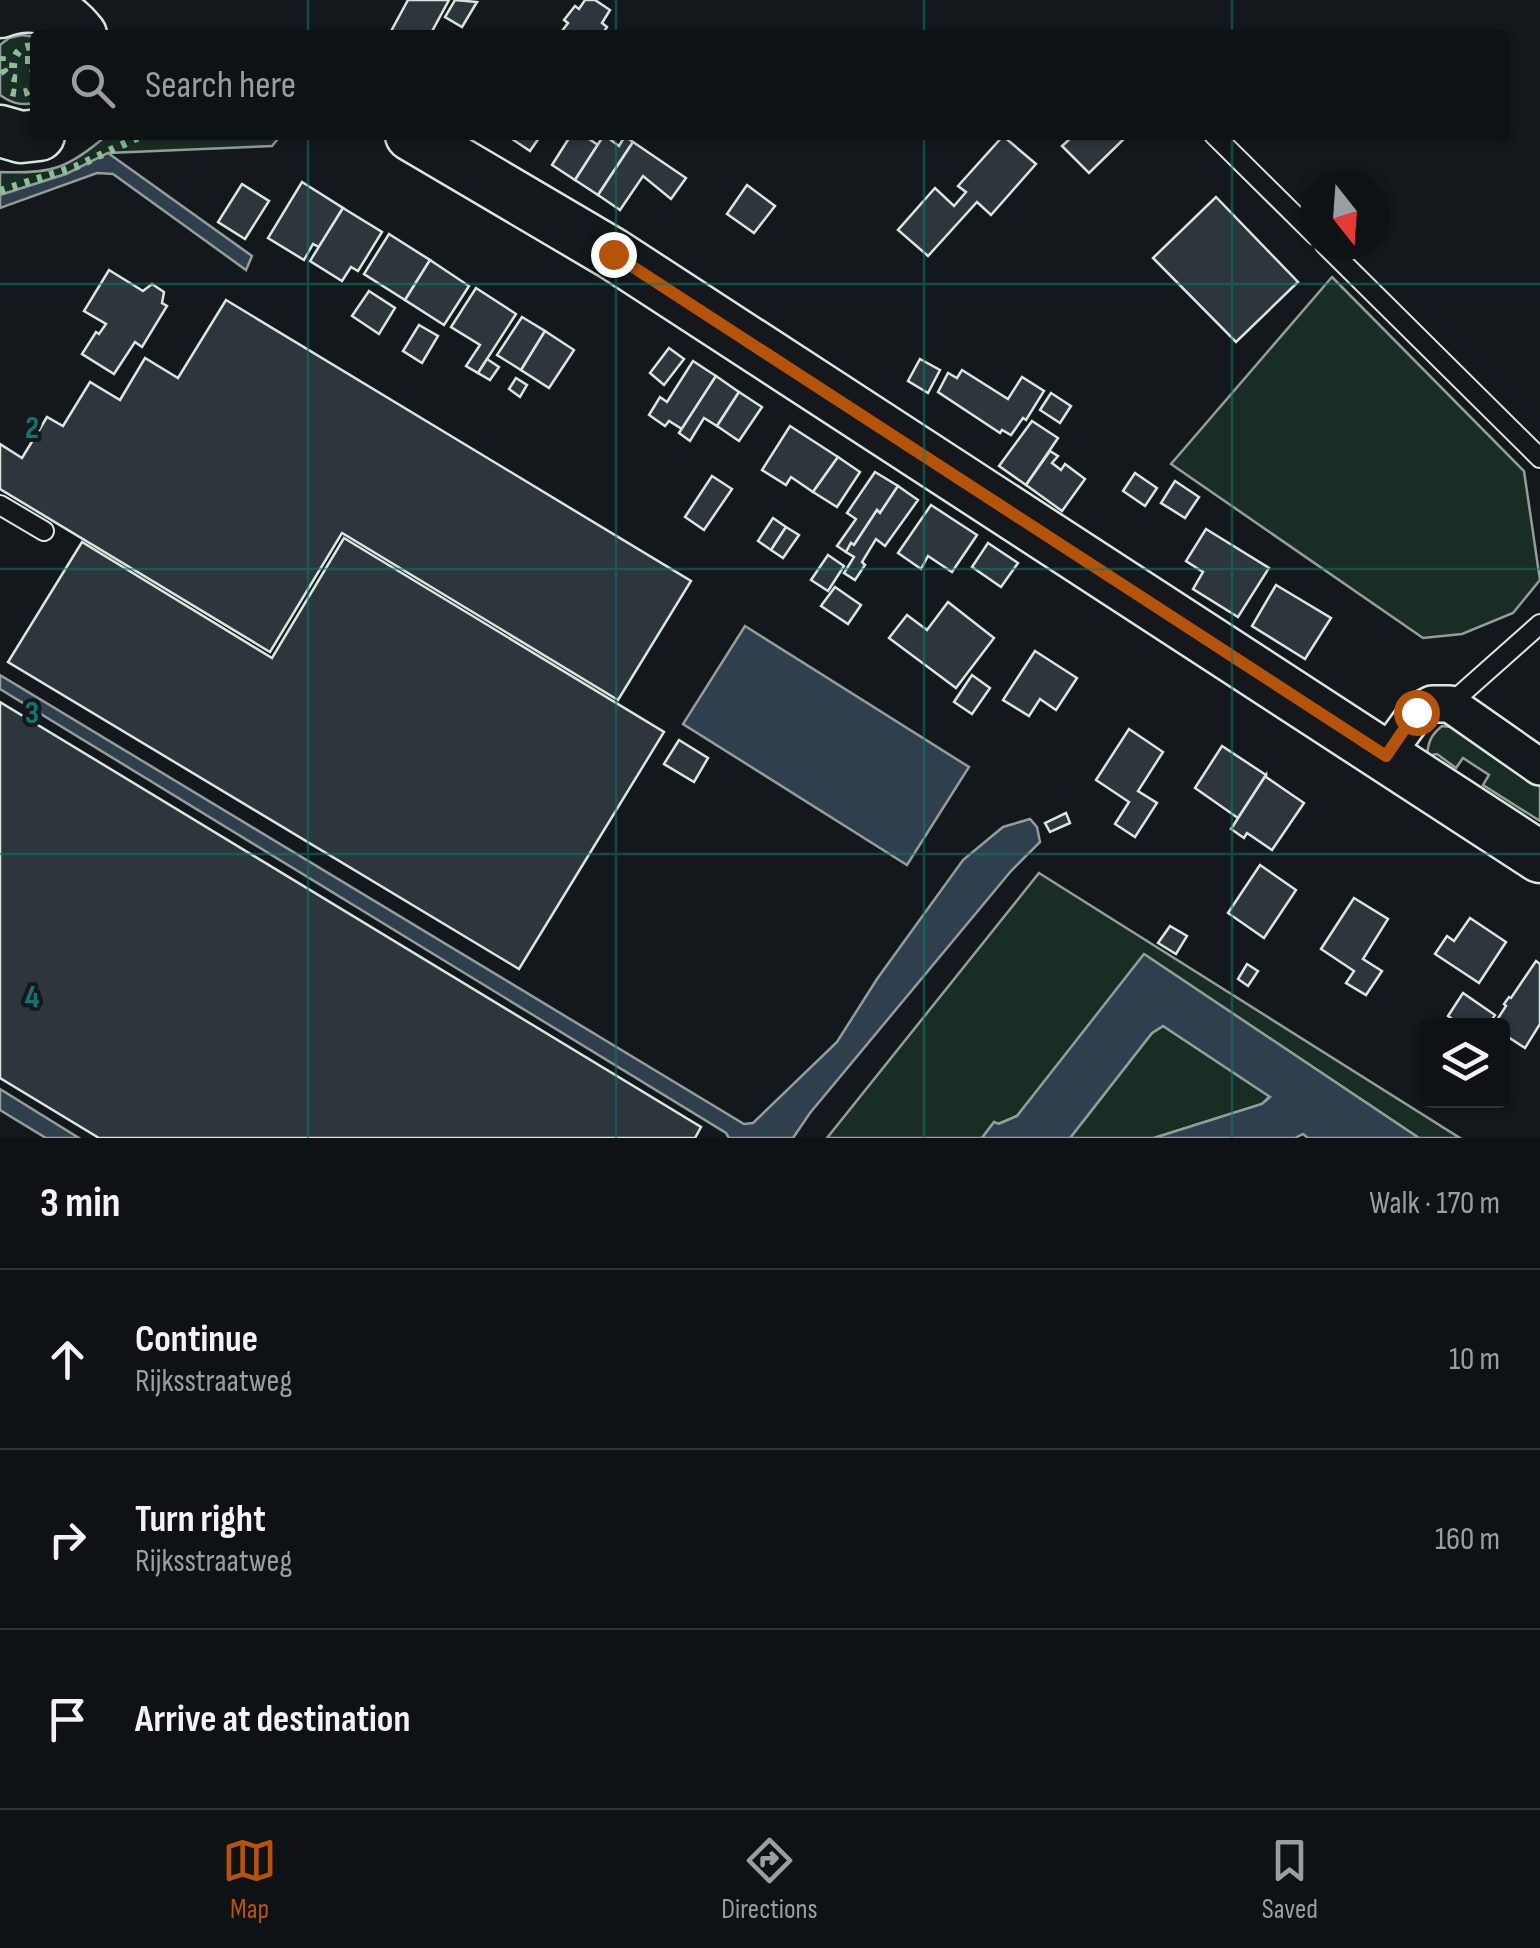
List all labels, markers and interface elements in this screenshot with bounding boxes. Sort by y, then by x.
search box [30,30,1510,140]
icon: search [65,58,120,113]
text: Search here [145,63,296,108]
north arrow [1300,170,1390,260]
route end [591,232,637,278]
text: 2 [25,409,39,448]
route start [1394,690,1440,736]
text: 3 [25,694,39,733]
text: 4 [25,978,40,1017]
map controls [1420,1018,1510,1108]
button: layers [1420,1018,1510,1108]
text: 3 min [40,1178,120,1229]
text: Walk · 170 m [1369,1184,1500,1223]
text: Continue [135,1317,258,1362]
icon: ahead [40,1332,95,1387]
text: 10 m [1449,1340,1500,1379]
text: Rijksstraatweg [135,1362,292,1401]
text: Turn right [135,1497,266,1542]
icon: right [40,1512,95,1567]
text: 160 m [1435,1520,1500,1559]
text: Rijksstraatweg [135,1542,292,1581]
icon: arrive [40,1692,95,1747]
text: Arrive at destination [135,1697,410,1742]
tab: Map [222,1833,277,1926]
tab: Directions [721,1833,818,1926]
tab: Saved [1262,1833,1318,1926]

